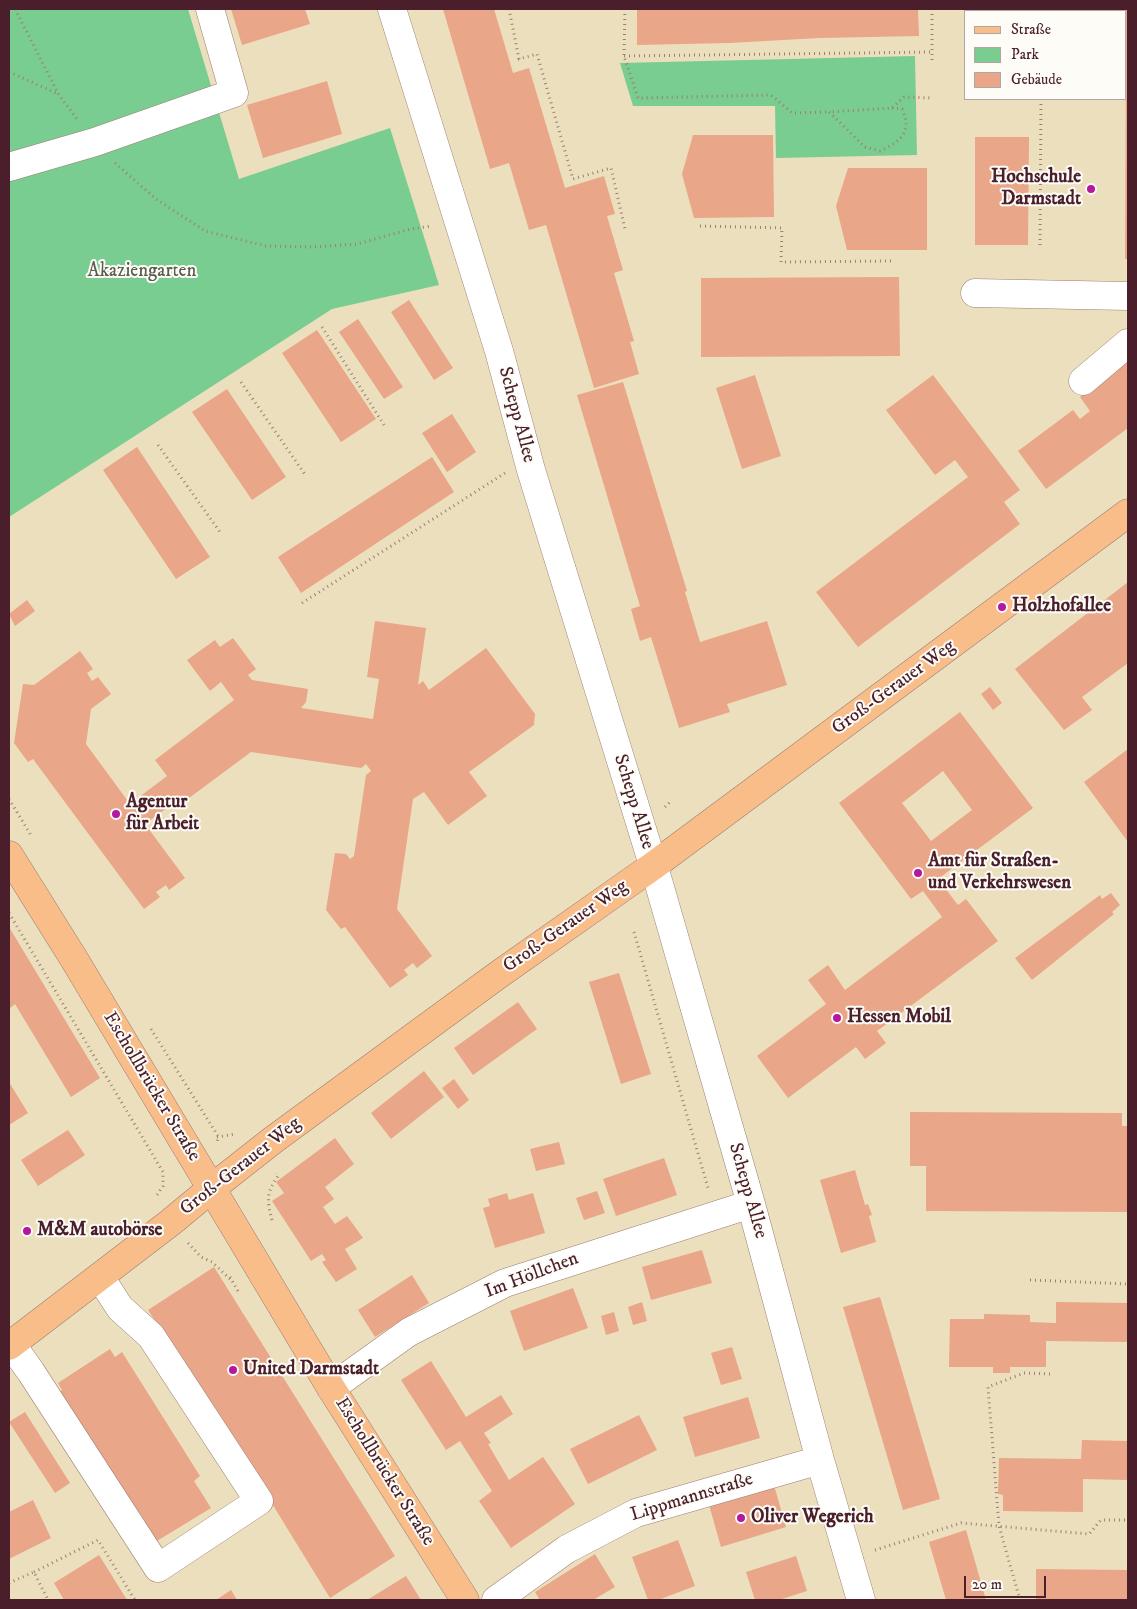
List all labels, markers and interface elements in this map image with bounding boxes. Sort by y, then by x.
legend [964,10,1127,100]
text: Straße [1011,20,1051,39]
text: Park [1011,45,1039,64]
text: Gebäude [1011,70,1062,89]
place label: Hochschule Darmstadt [991,167,1081,211]
marker: Hochschule Darmstadt [1085,183,1097,195]
park label: Akaziengarten [88,261,196,283]
street label: Schepp Allee [492,365,540,465]
place label: Holzhofallee [1012,596,1111,618]
marker: Holzhofallee [996,601,1008,613]
street label: Groß-Gerauer Weg [828,636,960,740]
street label: Schepp Allee [608,752,658,852]
place label: Agentur für Arbeit [126,792,199,836]
marker: Agentur für Arbeit [110,808,122,820]
place label: Amt für Straßen- und Verkehrswesen [928,851,1071,895]
marker: Amt für Straßen- und Verkehrswesen [912,867,924,879]
street label: Groß-Gerauer Weg [499,876,633,978]
place label: Hessen Mobil [847,1007,951,1029]
street label: Eschollbrücker Straße [97,1008,205,1166]
marker: Hessen Mobil [831,1012,843,1024]
street label: Groß-Gerauer Weg [176,1113,306,1221]
street label: Schepp Allee [723,1141,771,1241]
place label: M&M autobörse [37,1220,162,1242]
marker: M&M autobörse [21,1225,33,1237]
street label: Im Höllchen [482,1248,582,1304]
place label: United Darmstadt [243,1359,379,1381]
marker: United Darmstadt [227,1364,239,1376]
street label: Eschollbrücker Straße [329,1394,439,1550]
street label: Lippmannstraße [628,1469,756,1527]
place label: Oliver Wegerich [751,1507,874,1529]
marker: Oliver Wegerich [735,1512,747,1524]
scale bar [967,1566,1050,1598]
text: 20 m [972,1575,1002,1594]

